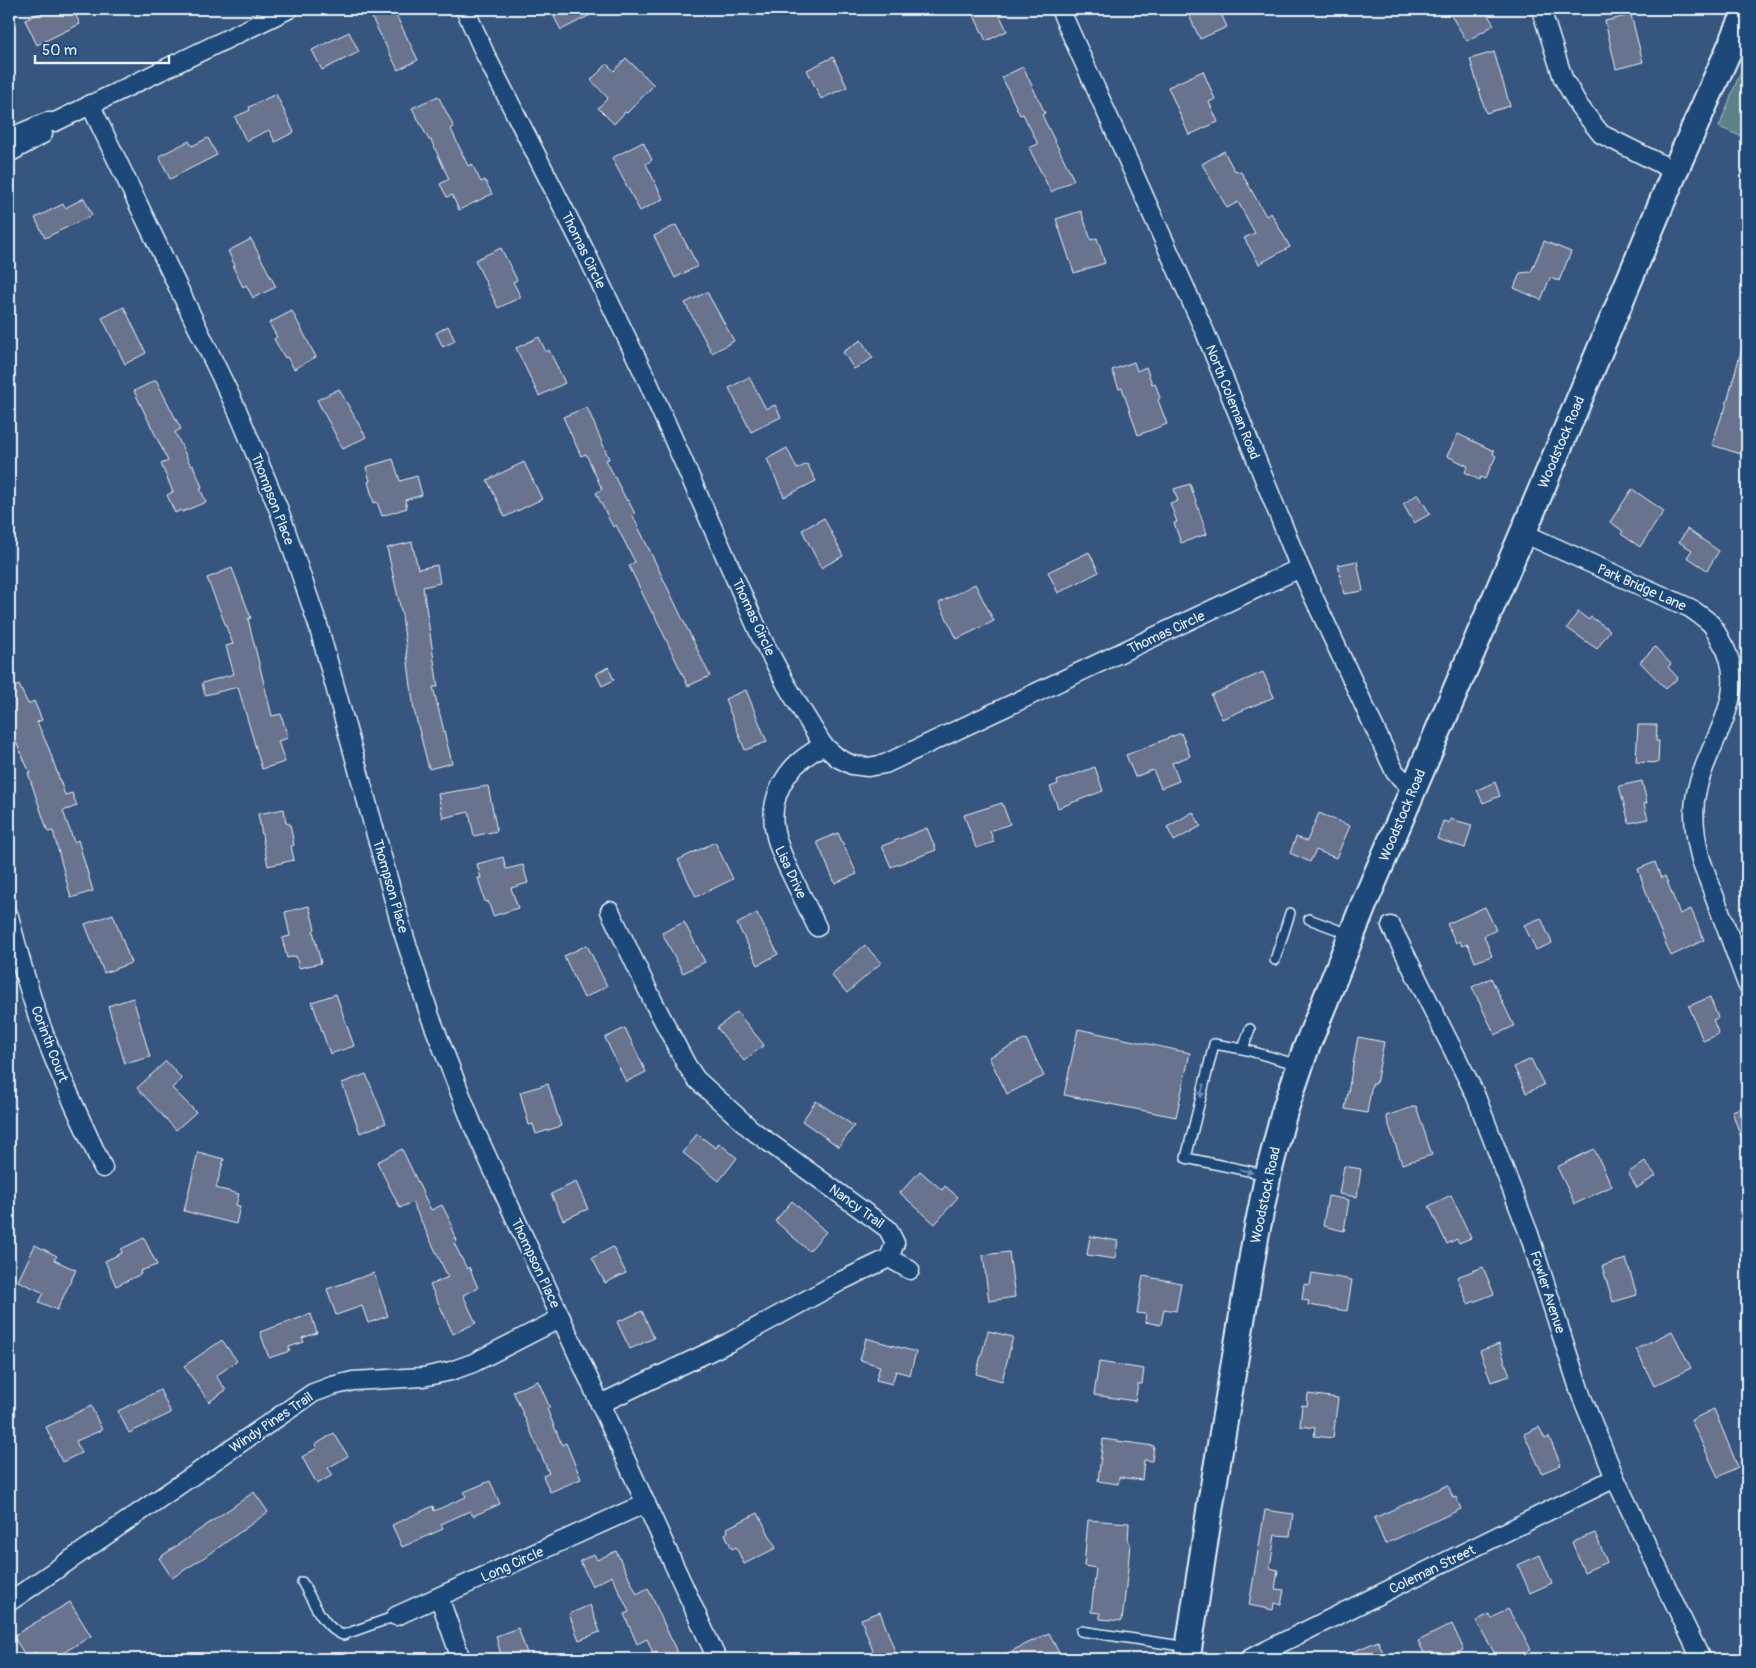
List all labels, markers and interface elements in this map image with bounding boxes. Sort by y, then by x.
scale bar [35,32,169,64]
text: 50 m [42,41,77,60]
street label: Thomas Circle [558,209,609,291]
street label: North Coleman Road [1202,342,1263,462]
street label: Woodstock Road [1534,394,1589,491]
street label: Thompson Place [247,451,298,547]
street label: Park Bridge Lane [1595,560,1689,615]
street label: Thomas Circle [728,576,779,659]
street label: Thomas Circle [1125,607,1208,658]
street label: Woodstock Road [1375,767,1430,864]
street label: Thompson Place [369,837,412,935]
street label: Lisa Drive [771,843,810,901]
street label: Corinth Court [27,1004,72,1085]
one-way arrow [1198,1083,1206,1098]
street label: Woodstock Road [1247,1145,1284,1245]
one-way arrow [1239,1167,1254,1175]
street label: Nancy Trail [826,1181,888,1232]
street label: Thompson Place [507,1216,564,1311]
street label: Fowler Avenue [1526,1249,1569,1336]
street label: Windy Pines Trail [226,1388,316,1457]
street label: Coleman Street [1386,1541,1478,1598]
street label: Long Circle [478,1543,546,1586]

